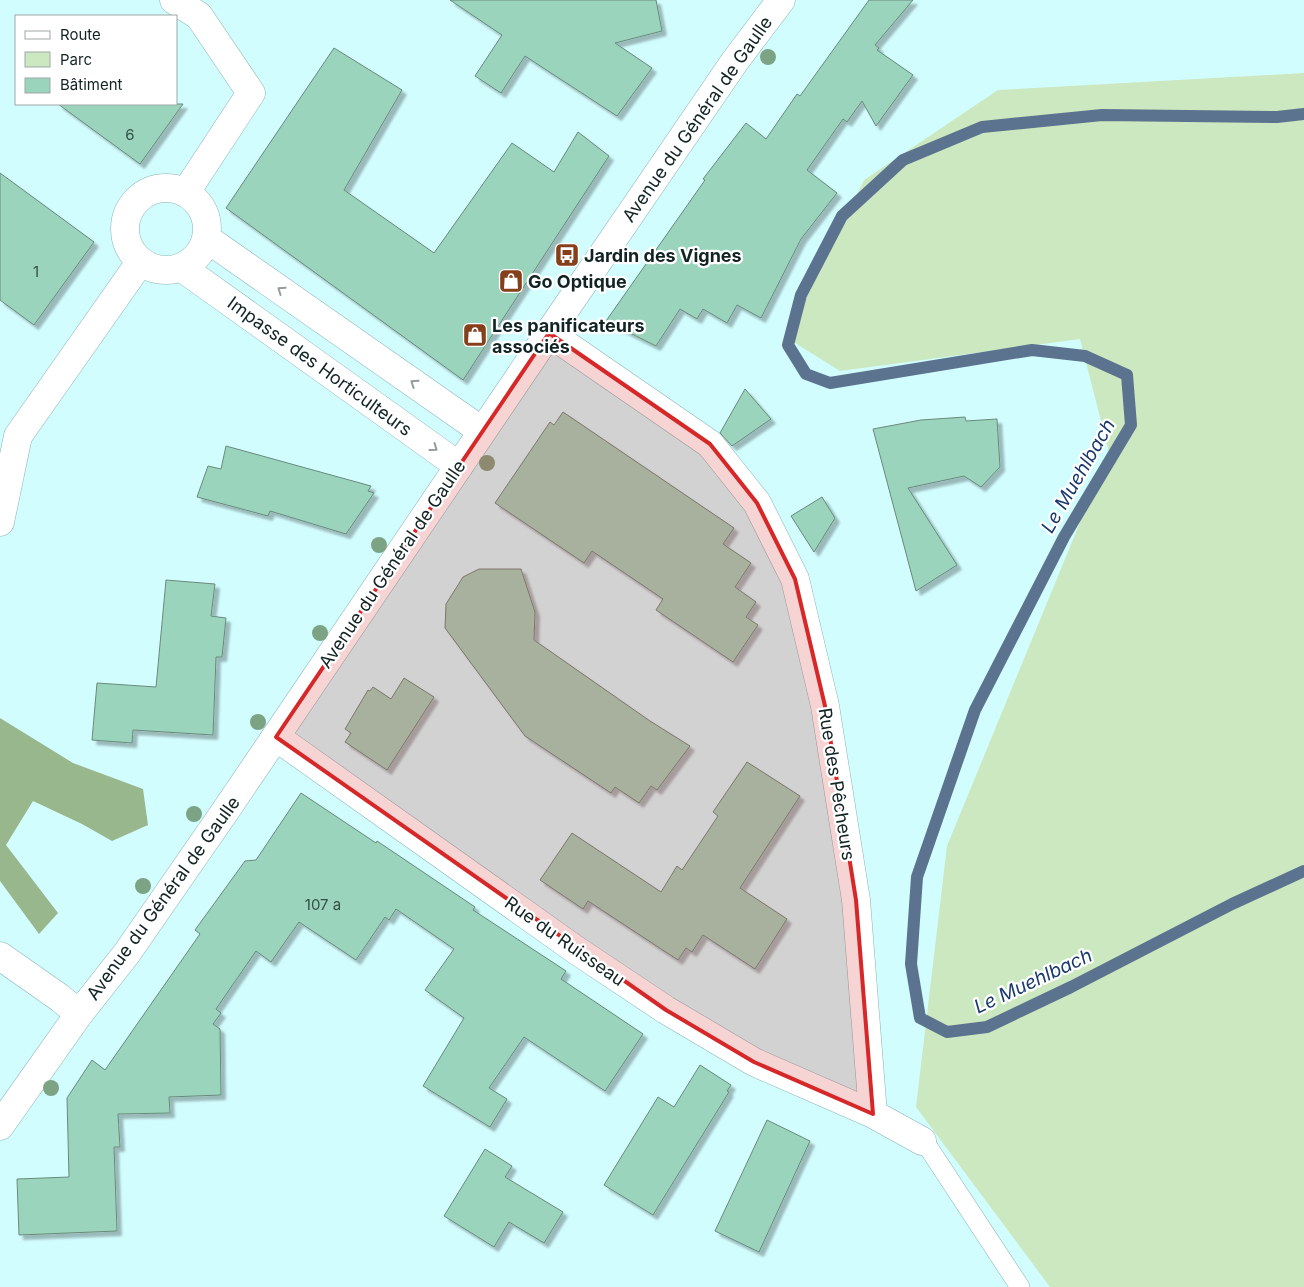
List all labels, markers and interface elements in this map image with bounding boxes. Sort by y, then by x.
street label: Avenue du Général de Gaulle [618,12,776,226]
legend [15,15,178,105]
text: Route [60,25,101,44]
text: Parc [60,50,92,69]
text: Bâtiment [60,75,123,94]
house number: 6 [125,125,135,144]
bus stop icon: Jardin des Vignes [554,242,580,268]
place label: Jardin des Vignes [584,245,742,266]
house number: 1 [33,262,39,281]
shop icon: Go Optique [498,268,524,294]
place label: Go Optique [528,271,627,292]
one-way arrow [277,287,286,296]
street label: Impasse des Horticulteurs [224,292,416,440]
place label: Les panificateurs associés [492,315,644,357]
shop icon: Les panificateurs associés [462,322,488,348]
one-way arrow [410,380,419,389]
water label: Le Muehlbach [1036,415,1120,537]
one-way arrow [428,442,438,451]
street label: Avenue du Général de Gaulle [314,456,470,672]
street label: Rue des Pêcheurs [815,706,859,862]
street label: Avenue du Général de Gaulle [82,792,244,1004]
street label: Rue du Ruisseau [501,892,629,990]
house number: 107 a [305,895,341,914]
water label: Le Muehlbach [970,944,1096,1018]

